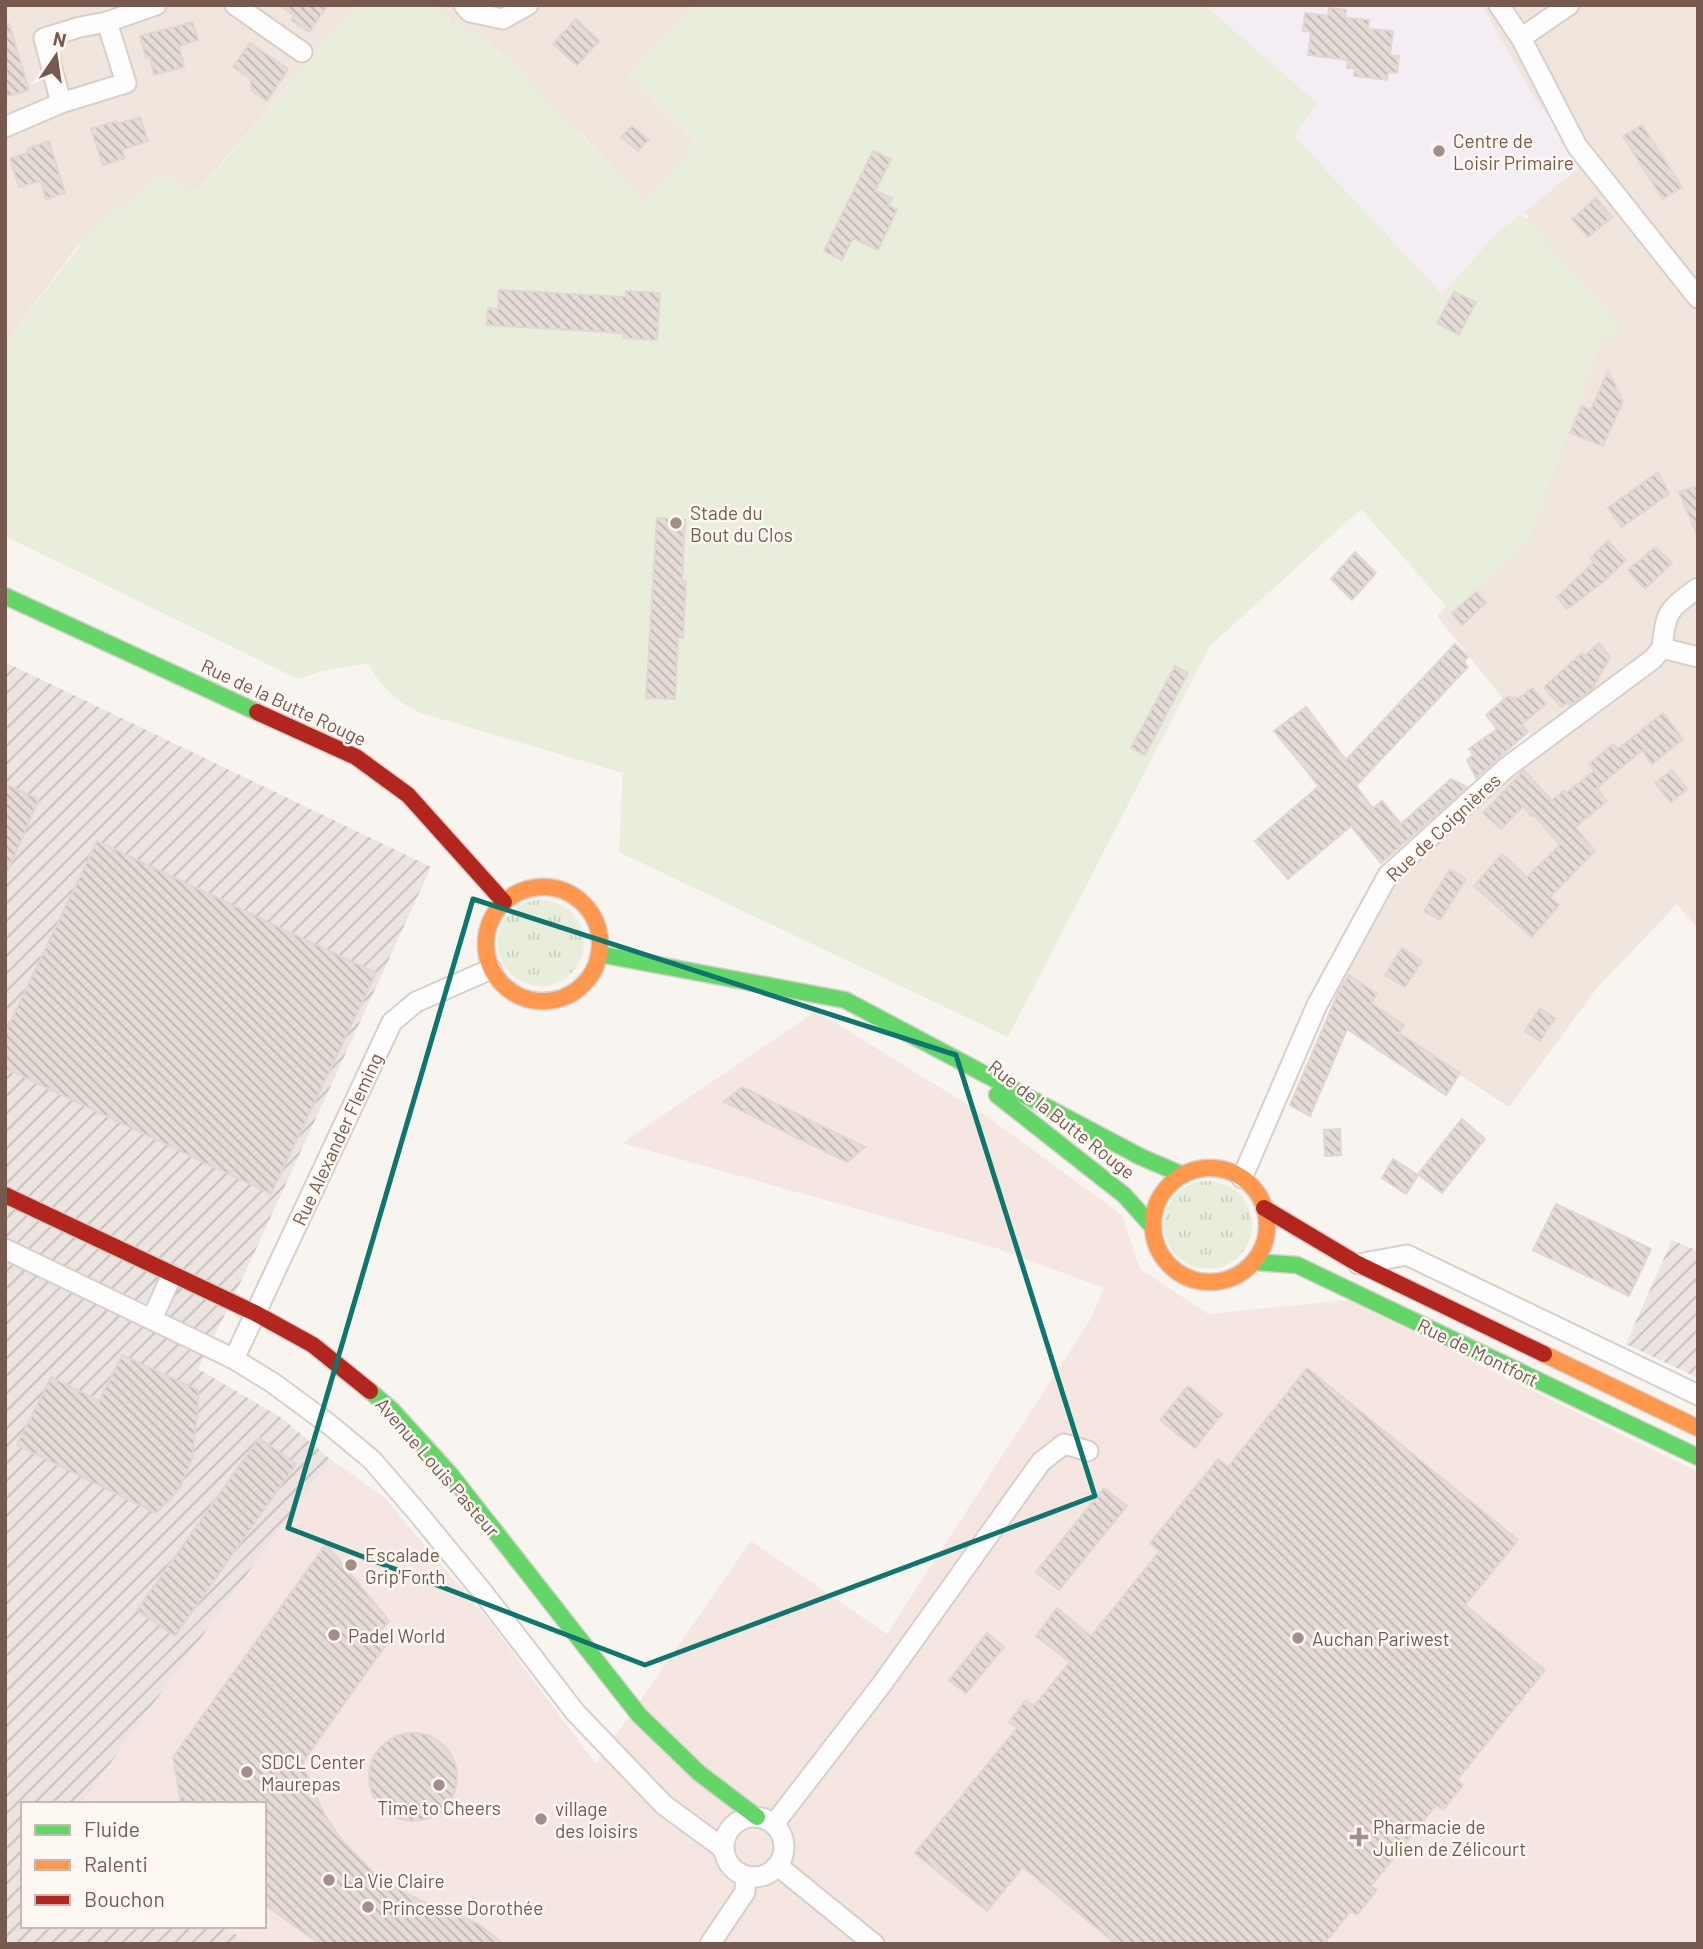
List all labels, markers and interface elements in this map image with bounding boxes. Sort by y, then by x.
north arrow [21,21,91,91]
text: N [51,26,69,52]
place label: Centre de Loisir Primaire [1453,129,1574,174]
marker: Centre de Loisir Primaire [1431,143,1447,159]
place label: Stade du Bout du Clos [690,501,793,546]
marker: Stade du Bout du Clos [668,515,684,531]
street label: Rue de la Butte Rouge [198,654,370,750]
street label: Rue de Coignières [1381,768,1505,886]
street label: Rue Alexander Fleming [287,1049,387,1229]
street label: Rue de la Butte Rouge [984,1055,1140,1183]
street label: Rue de Montfort [1414,1313,1542,1391]
street label: Avenue Louis Pasteur [371,1393,505,1541]
place label: Escalade Grip'Forth [365,1543,446,1588]
marker: Escalade Grip'Forth [343,1557,359,1573]
place label: Padel World [348,1624,445,1647]
marker: Padel World [326,1627,342,1643]
place label: Auchan Pariwest [1312,1627,1450,1650]
marker: Auchan Pariwest [1290,1630,1306,1646]
place label: SDCL Center Maurepas [261,1750,366,1795]
marker: SDCL Center Maurepas [239,1764,255,1780]
marker: Time to Cheers [431,1777,447,1793]
place label: Time to Cheers [377,1796,501,1819]
place label: village des loisirs [555,1797,638,1842]
legend [21,1802,266,1928]
marker: village des loisirs [533,1811,549,1827]
place label: Pharmacie de Julien de Zélicourt [1373,1815,1526,1860]
text: Fluide [84,1816,140,1841]
marker: Pharmacie de Julien de Zélicourt [1351,1829,1367,1845]
text: Ralenti [84,1851,148,1876]
place label: La Vie Claire [343,1869,445,1892]
marker: La Vie Claire [321,1872,337,1888]
text: Bouchon [84,1886,165,1911]
place label: Princesse Dorothée [382,1896,543,1919]
marker: Princesse Dorothée [360,1899,376,1915]

